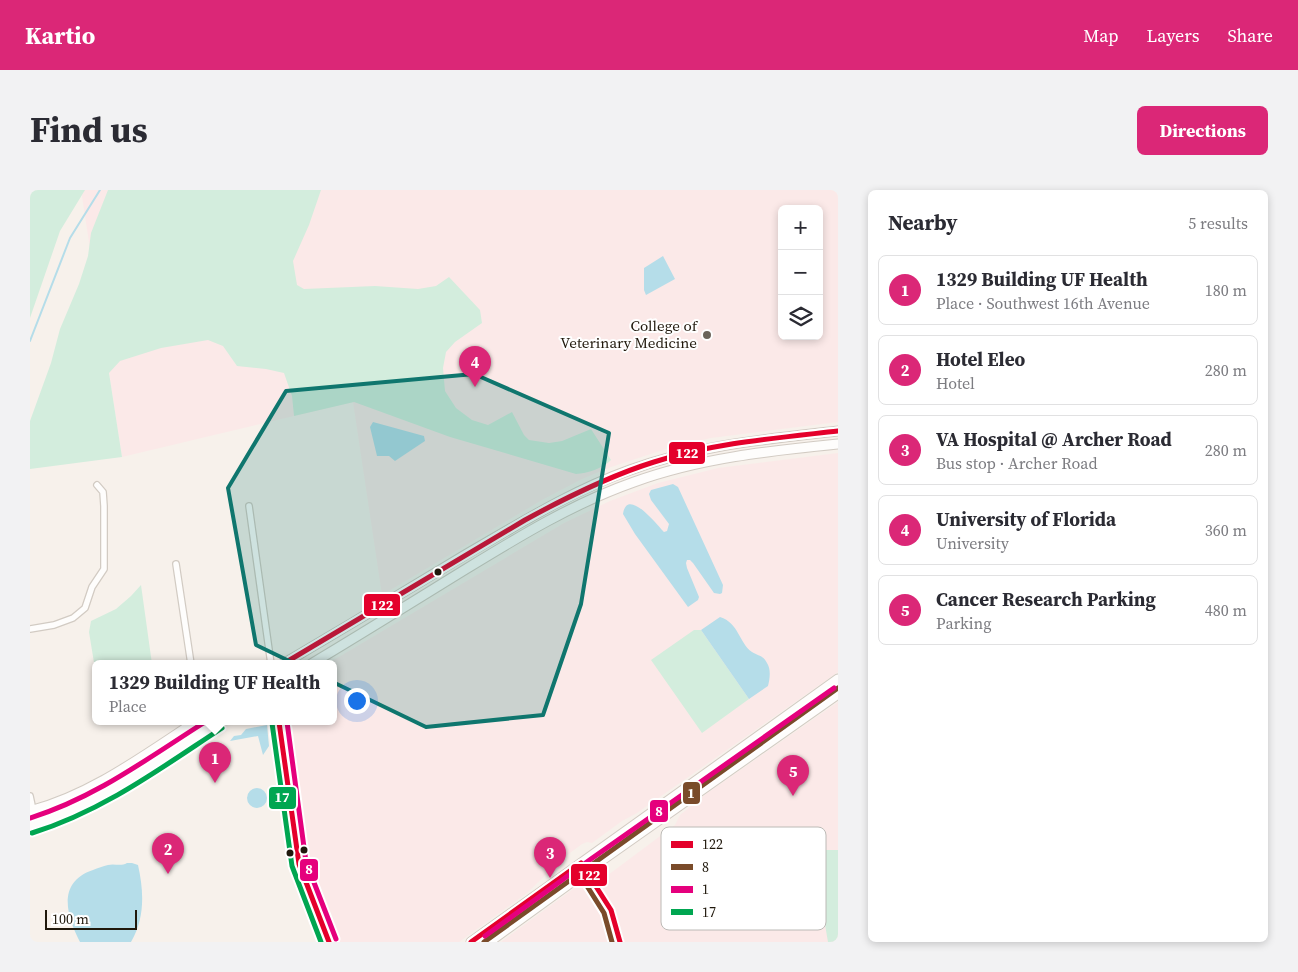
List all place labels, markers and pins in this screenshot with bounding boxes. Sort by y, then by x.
place label: College of Veterinary Medicine [560,315,699,353]
marker: College of Veterinary Medicine [701,329,713,341]
pin: 4 [459,346,491,387]
unlabelled marker [433,567,443,577]
pin: 1 [199,742,231,783]
pin: 5 [777,755,809,796]
pin: 2 [152,833,184,874]
pin: 3 [534,837,566,878]
unlabelled marker [299,845,309,855]
unlabelled marker [285,848,295,858]

